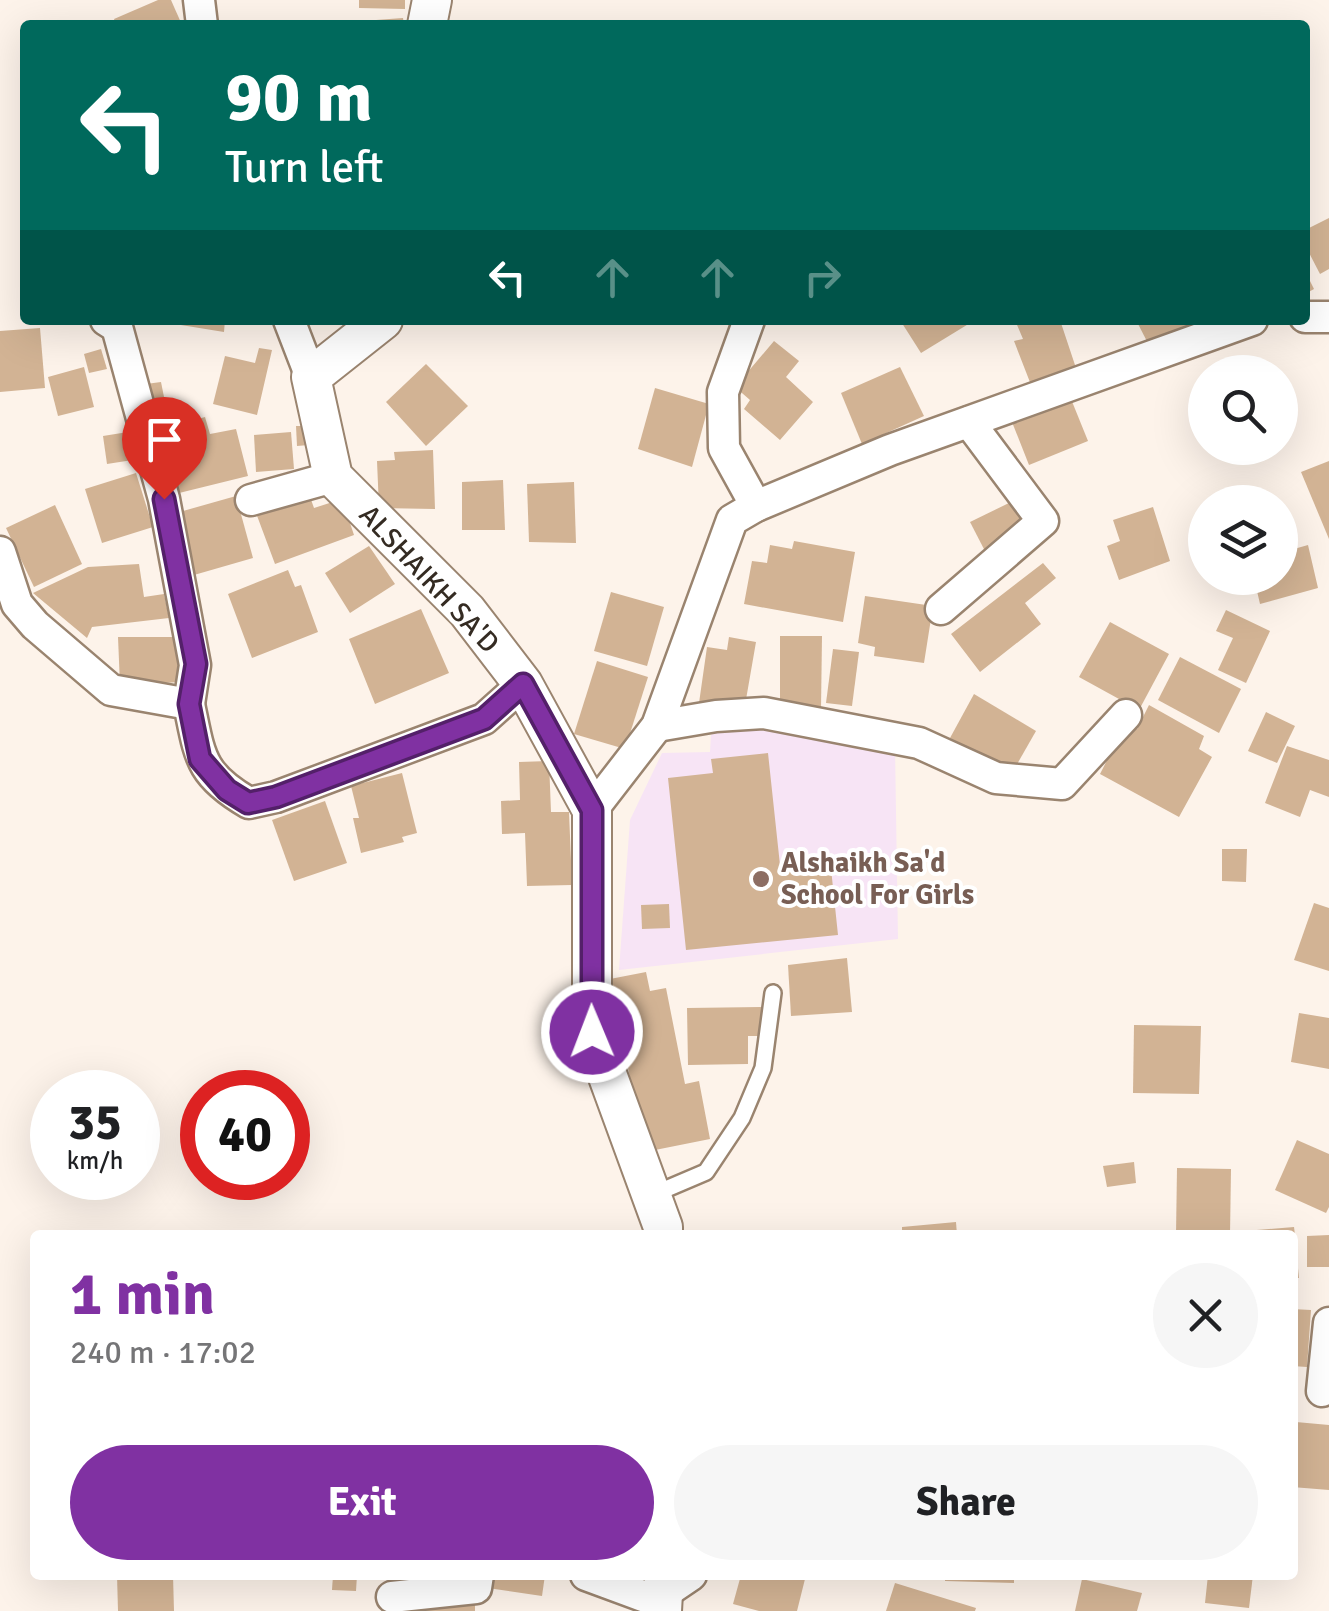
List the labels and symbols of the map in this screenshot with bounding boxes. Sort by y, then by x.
pin [122,397,207,500]
street label: ALSHAIKH SA'D [352,498,506,660]
place label: Alshaikh Sa'd School For Girls [781,846,974,912]
marker: Alshaikh Sa'd School For Girls [750,868,772,890]
position arrow [540,980,644,1084]
speed limit sign: 40 [180,1070,310,1200]

